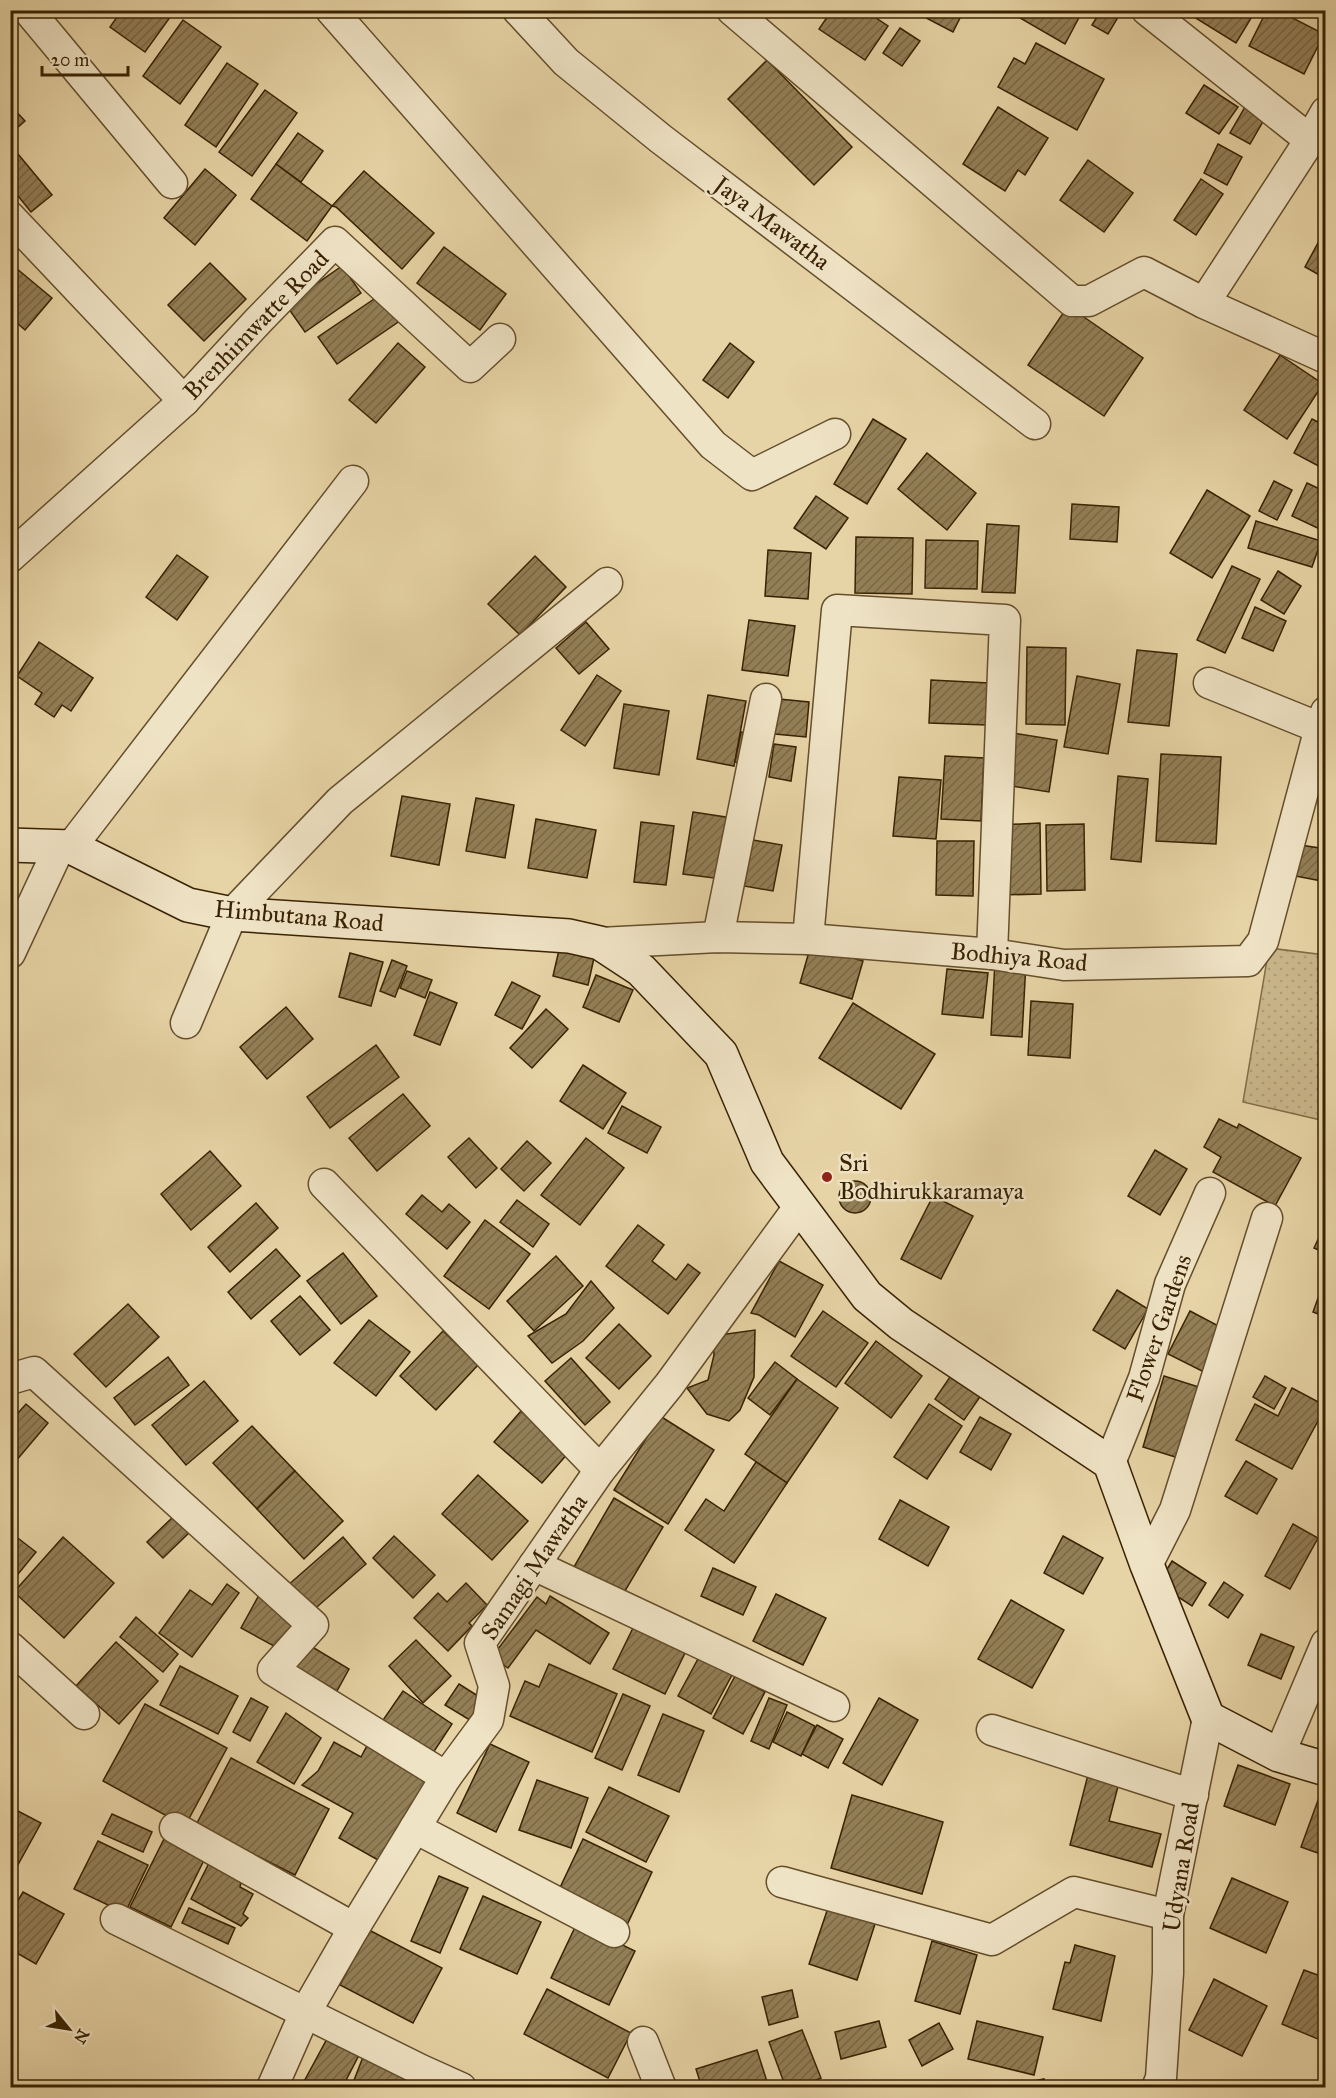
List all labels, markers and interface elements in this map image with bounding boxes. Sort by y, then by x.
scale bar [42,39,128,77]
text: 20 m [51,49,89,71]
street label: Jaya Mawatha [706,168,837,277]
street label: Brenhimwatte Road [177,244,335,406]
street label: Himbutana Road [213,894,385,938]
street label: Bodhiya Road [949,936,1089,978]
place label: Sri Bodhirukkaramaya [839,1148,1025,1206]
marker: Sri Bodhirukkaramaya [820,1170,834,1184]
street label: Flower Gardens [1120,1250,1198,1406]
street label: Samagi Mawatha [474,1488,594,1646]
street label: Udyana Road [1156,1800,1206,1934]
north arrow [39,1999,99,2059]
text: N [70,2026,93,2047]

